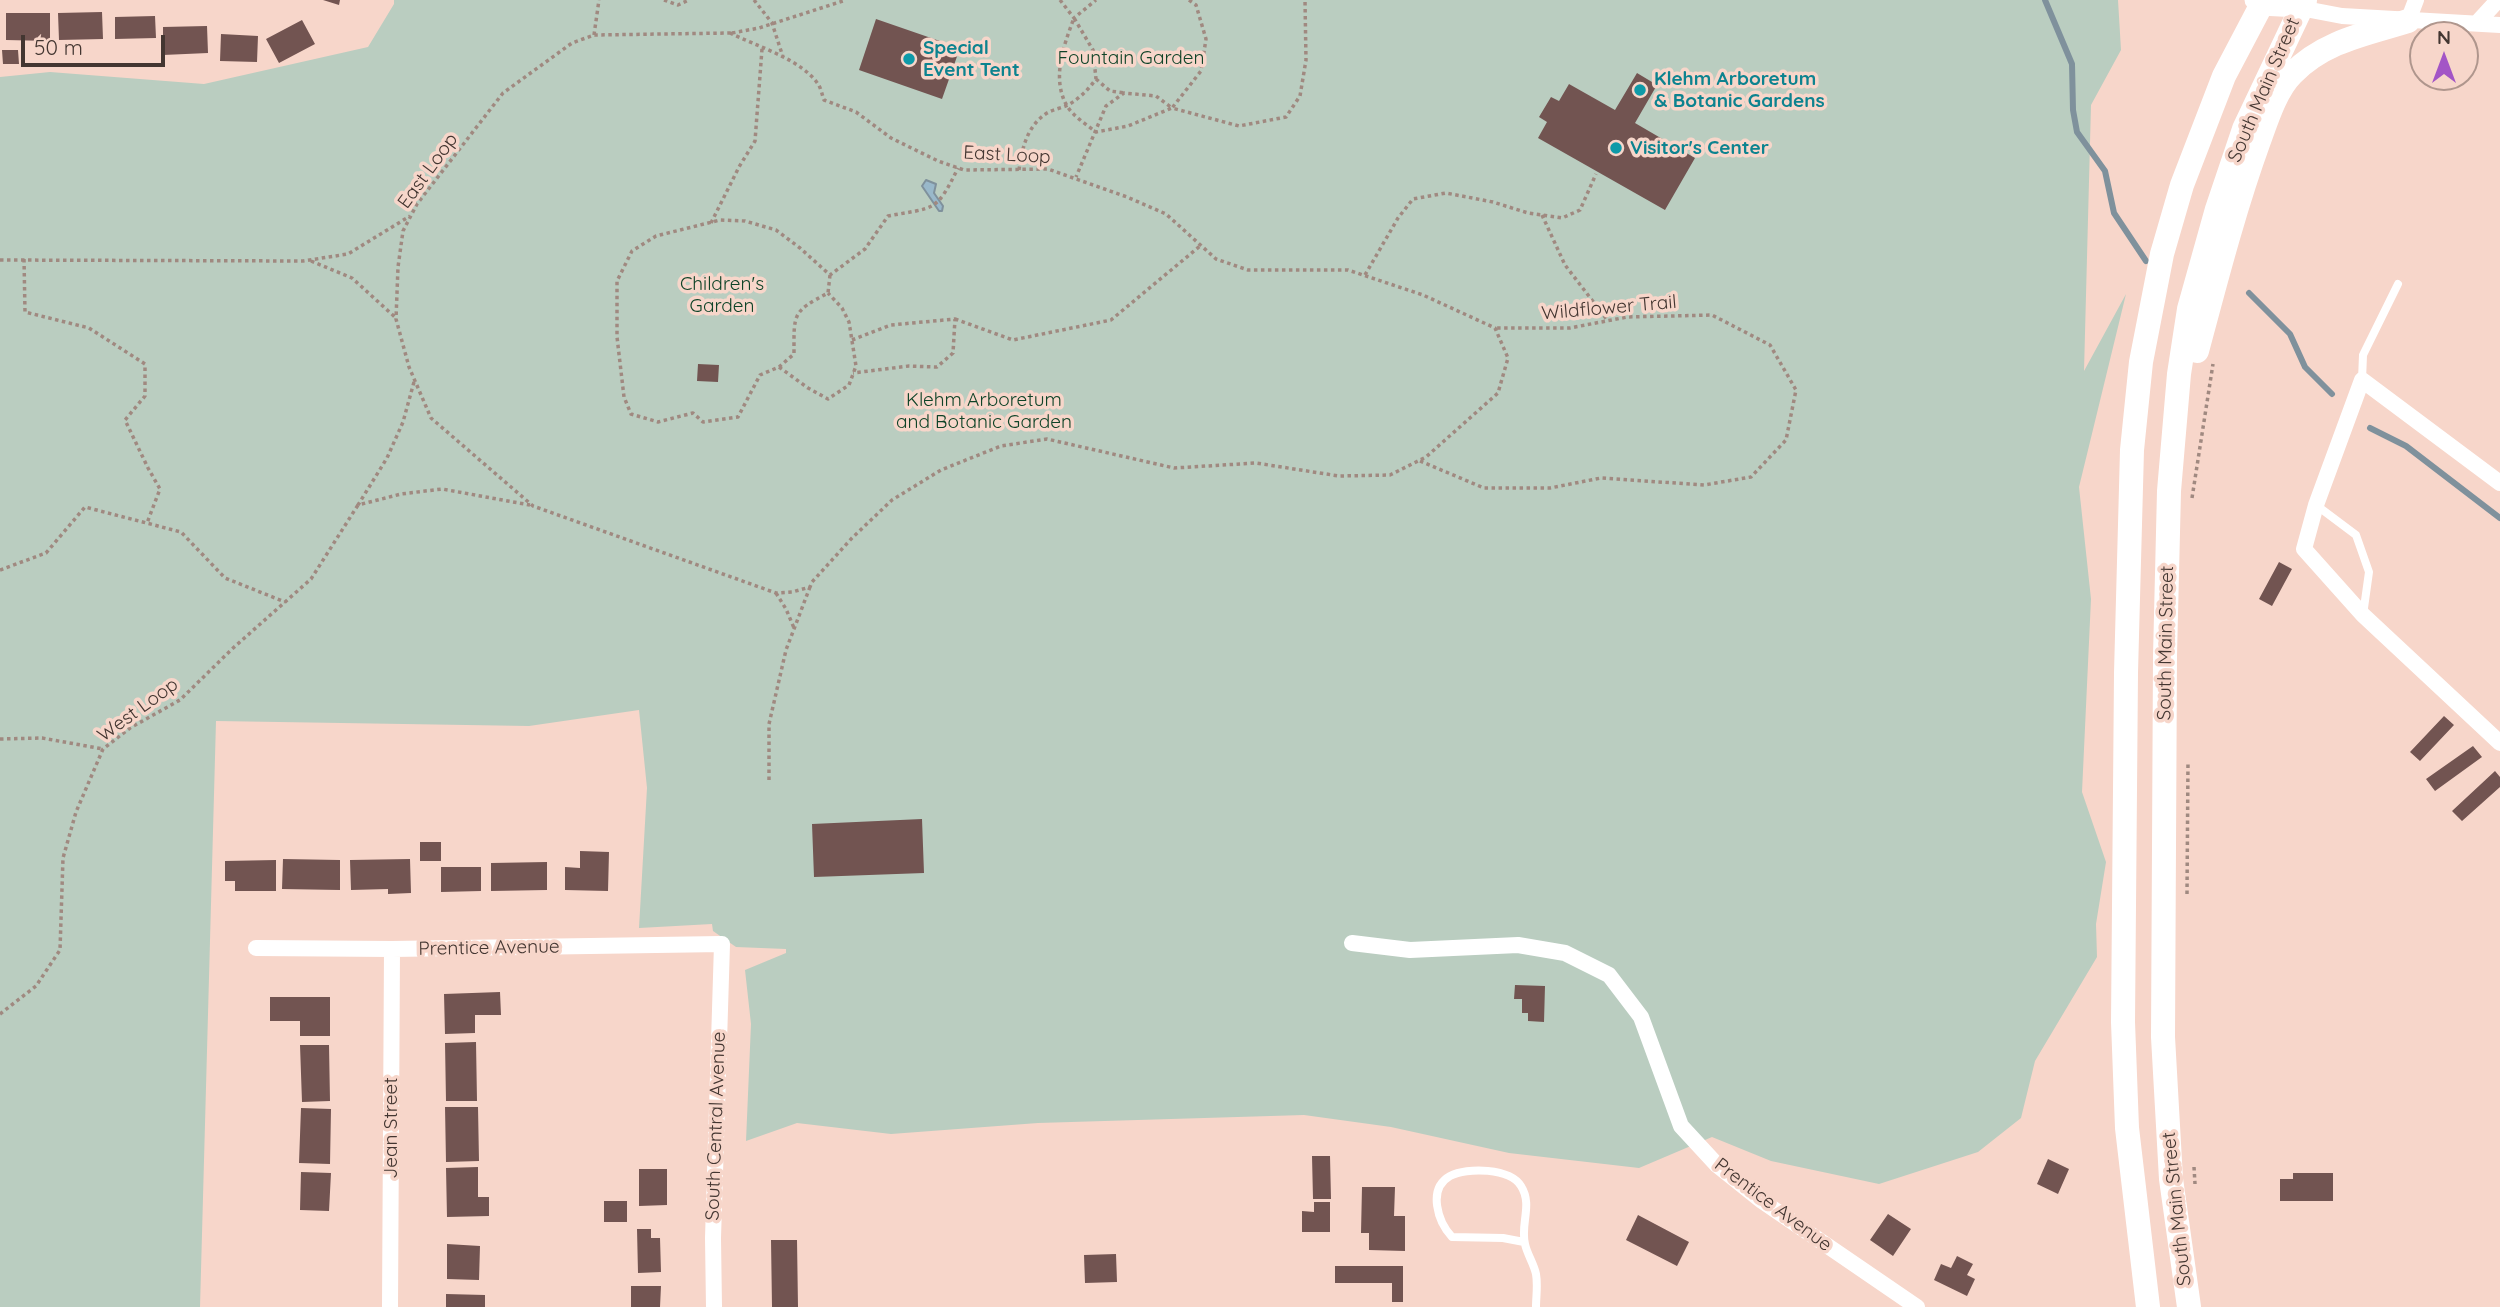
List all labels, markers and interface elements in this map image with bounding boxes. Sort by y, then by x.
street label: South Main Street [2223,14,2305,166]
scale bar [24,21,168,65]
north arrow [2409,21,2479,91]
text: N [2437,25,2451,49]
text: 50 m [34,34,83,60]
place label: Special Event Tent [923,37,1020,81]
park label: Fountain Garden [1057,47,1205,69]
marker: Special Event Tent [901,51,917,67]
place label: Klehm Arboretum & Botanic Gardens [1654,68,1825,112]
marker: Klehm Arboretum & Botanic Gardens [1632,82,1648,98]
street label: East Loop [393,129,463,213]
place label: Visitor's Center [1630,137,1769,159]
marker: Visitor's Center [1608,140,1624,156]
street label: East Loop [963,141,1051,169]
park label: Children's Garden [680,273,764,317]
street label: Wildflower Trail [1540,291,1678,325]
park label: Klehm Arboretum and Botanic Garden [896,389,1072,433]
street label: South Main Street [2153,565,2179,721]
street label: West Loop [93,673,183,747]
street label: Prentice Avenue [418,935,560,961]
street label: South Central Avenue [701,1031,731,1221]
street label: Jean Street [380,1077,402,1179]
street label: South Main Street [2158,1131,2196,1287]
street label: Prentice Avenue [1710,1153,1836,1257]

